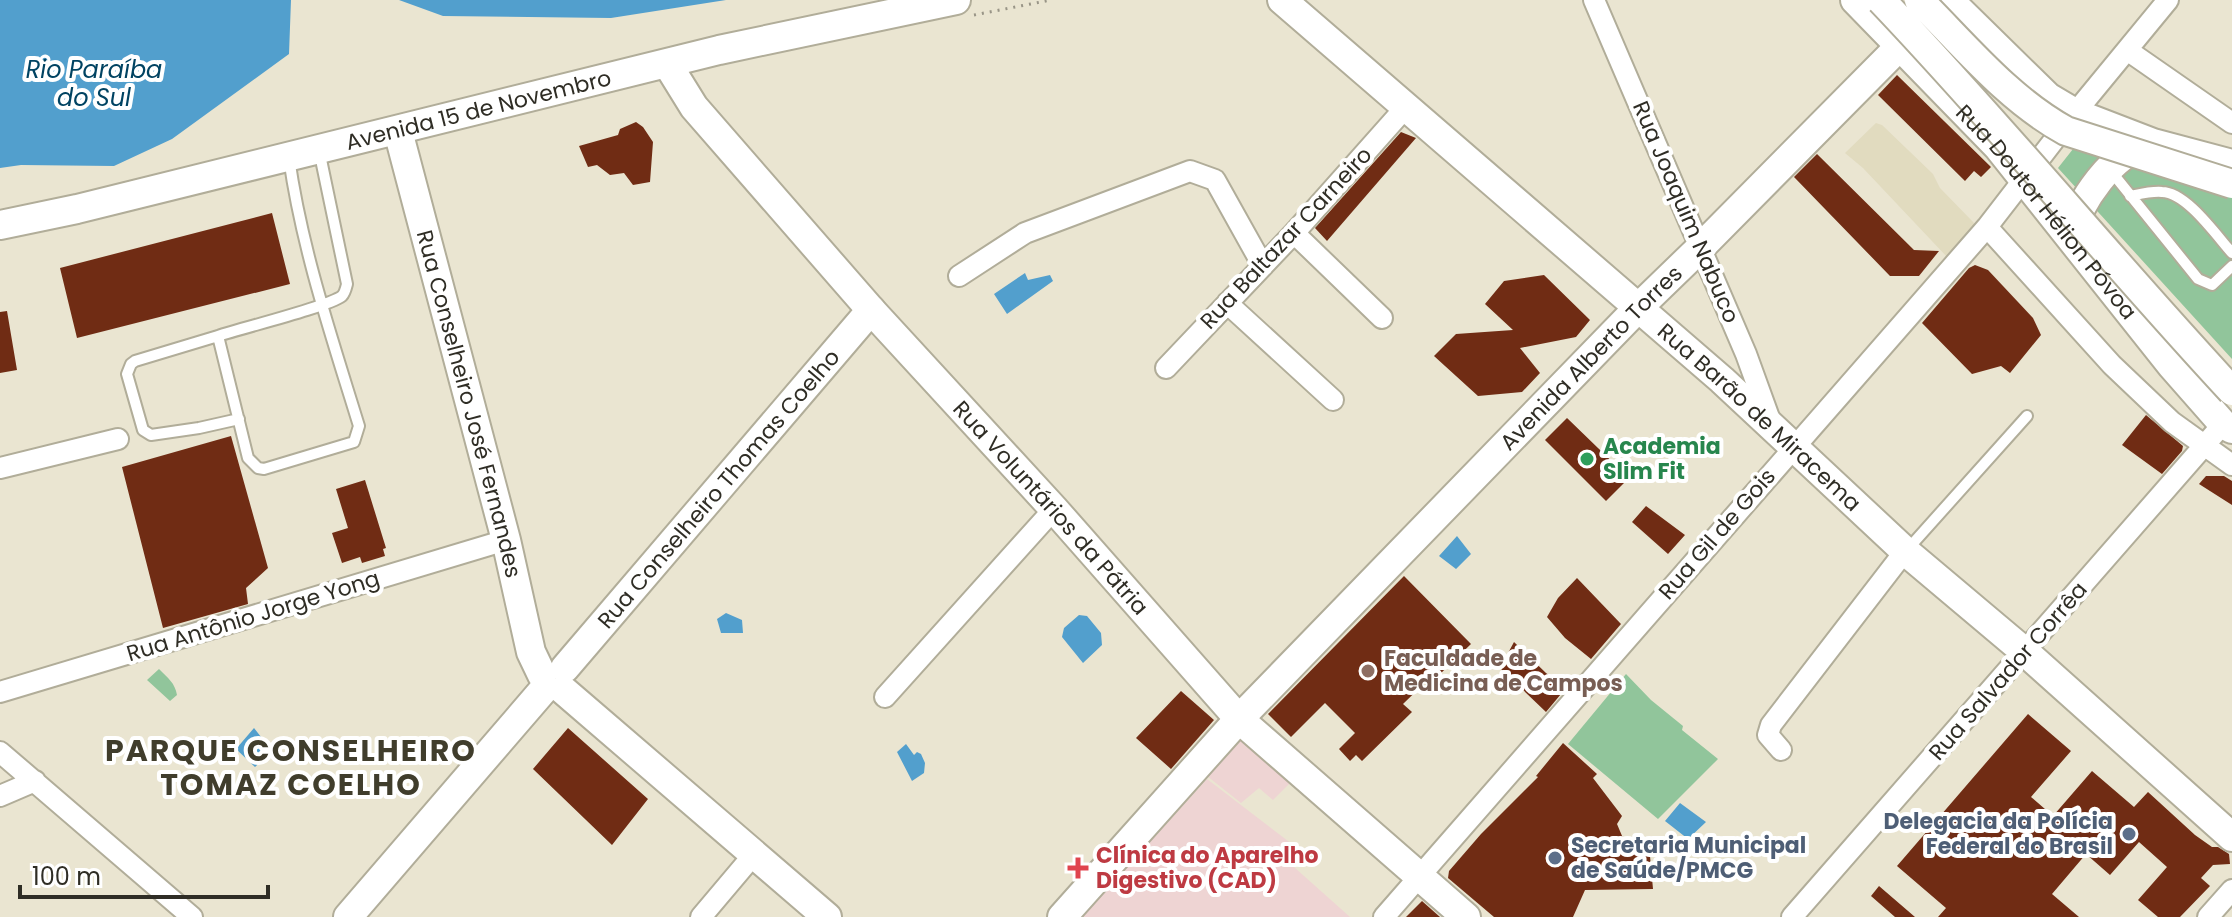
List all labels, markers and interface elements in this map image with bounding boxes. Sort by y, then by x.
water label: Rio Paraíba do Sul [26,53,162,114]
street label: Avenida 15 de Novembro [342,62,614,157]
street label: Rua Joaquim Nabuco [1625,96,1747,328]
street label: Rua Doutor Hélion Póvoa [1949,97,2144,326]
street label: Rua Baltazar Carneiro [1193,140,1379,336]
street label: Rua Conselheiro José Fernandes [409,227,529,580]
street label: Avenida Alberto Torres [1493,258,1689,457]
street label: Rua Barão de Miracema [1651,316,1868,518]
street label: Rua Conselheiro Thomas Coelho [590,342,847,635]
street label: Rua Voluntários da Pátria [946,394,1156,621]
place label: Academia Slim Fit [1603,431,1721,487]
marker: Academia Slim Fit [1578,450,1596,468]
street label: Rua Gil de Gois [1651,462,1783,606]
street label: Rua Antônio Jorge Yong [123,563,383,669]
street label: Rua Salvador Corrêa [1922,575,2094,767]
place label: Faculdade de Medicina de Campos [1384,643,1623,699]
marker: Faculdade de Medicina de Campos [1359,662,1377,680]
district label: PARQUE CONSELHEIRO TOMAZ COELHO [105,729,477,806]
place label: Delegacia da Polícia Federal do Brasil [1884,806,2113,862]
marker: Delegacia da Polícia Federal do Brasil [2120,825,2138,843]
place label: Secretaria Municipal de Saúde/PMCG [1571,830,1806,886]
place label: Clínica do Aparelho Digestivo (CAD) [1096,840,1319,896]
scale bar [20,849,268,899]
marker: Secretaria Municipal de Saúde/PMCG [1546,849,1564,867]
marker: Clínica do Aparelho Digestivo (CAD) [1067,857,1089,879]
text: 100 m [32,860,101,893]

